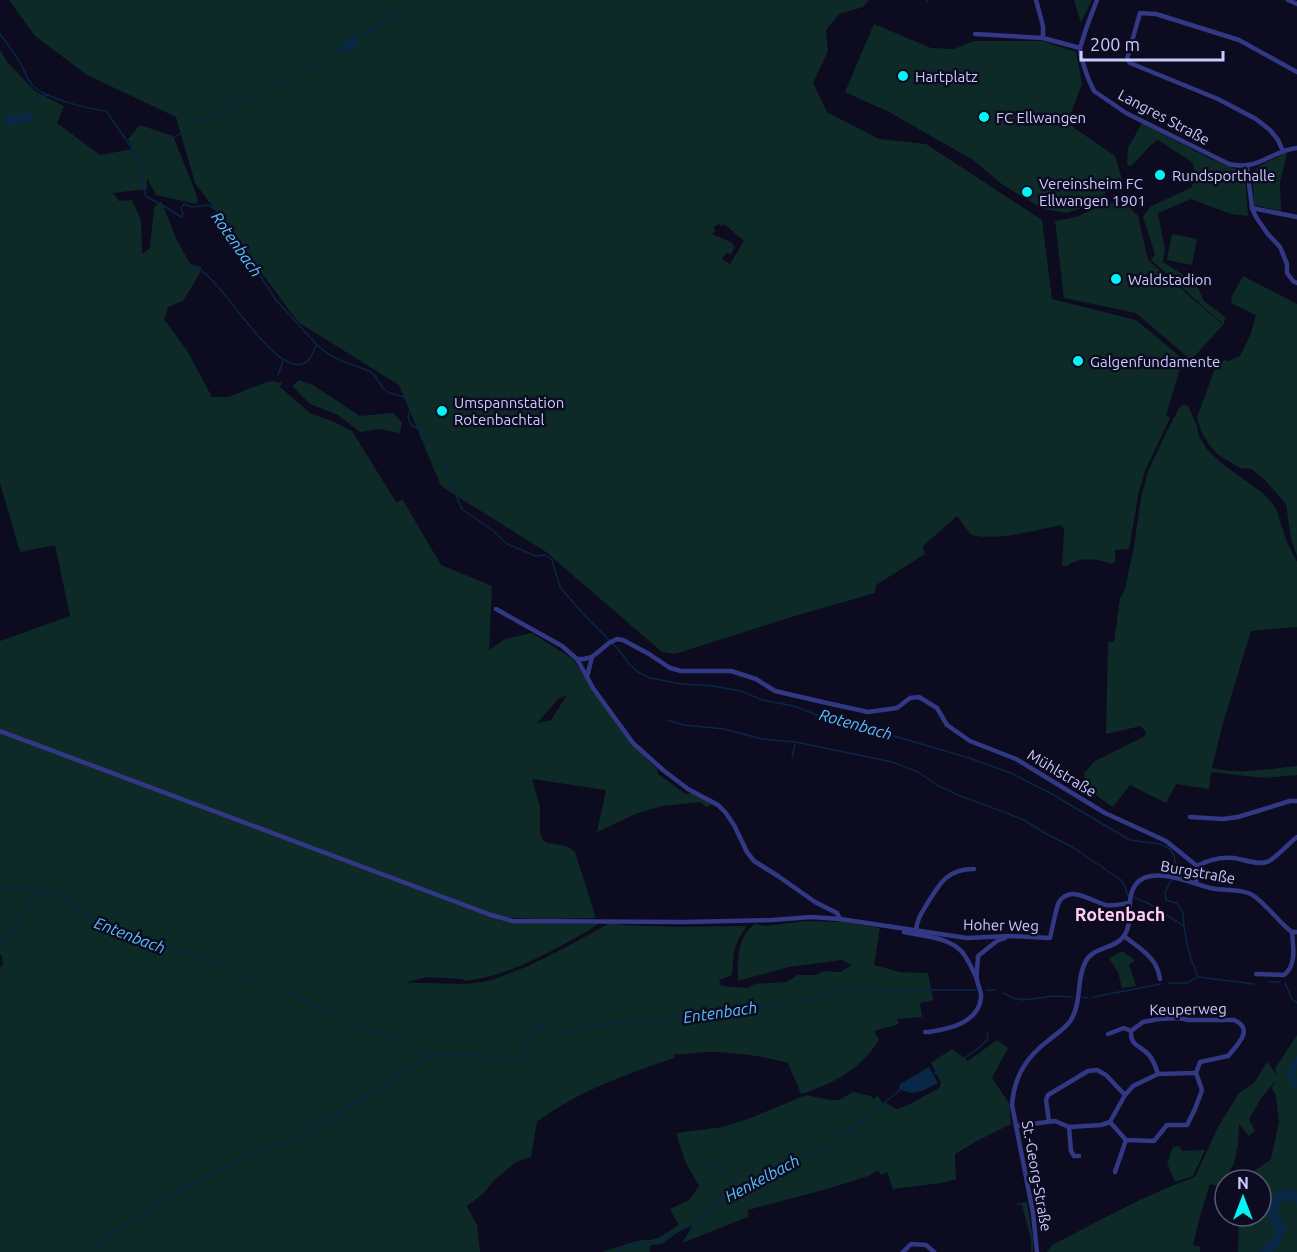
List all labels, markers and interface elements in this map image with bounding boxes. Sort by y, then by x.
scale bar [1081,24,1224,62]
text: 200 m [1090,34,1140,54]
place label: Hartplatz [915,68,978,85]
marker: Hartplatz [896,69,910,83]
street label: Langres Straße [1115,86,1213,148]
place label: FC Ellwangen [996,109,1086,126]
marker: FC Ellwangen [977,110,991,124]
place label: Rundsporthalle [1172,167,1275,184]
marker: Rundsporthalle [1153,168,1167,182]
place label: Vereinsheim FC Ellwangen 1901 [1039,175,1146,209]
marker: Vereinsheim FC Ellwangen 1901 [1020,185,1034,199]
water label: Rotenbach [208,208,266,280]
place label: Waldstadion [1128,271,1212,288]
marker: Waldstadion [1109,272,1123,286]
place label: Galgenfundamente [1090,353,1220,370]
marker: Galgenfundamente [1071,354,1085,368]
place label: Umspannstation Rotenbachtal [454,394,564,428]
marker: Umspannstation Rotenbachtal [435,404,449,418]
water label: Rotenbach [817,705,895,743]
street label: Mühlstraße [1025,746,1099,800]
street label: Burgstraße [1159,857,1237,887]
district label: Rotenbach [1075,904,1165,924]
water label: Entenbach [92,913,168,957]
street label: Hoher Weg [963,916,1039,934]
water label: Entenbach [682,998,758,1026]
street label: Keuperweg [1149,1000,1227,1018]
street label: St.-Georg-Straße [1019,1119,1055,1233]
water label: Henkelbach [722,1151,802,1205]
north arrow [1213,1168,1273,1228]
text: N [1237,1174,1249,1192]

